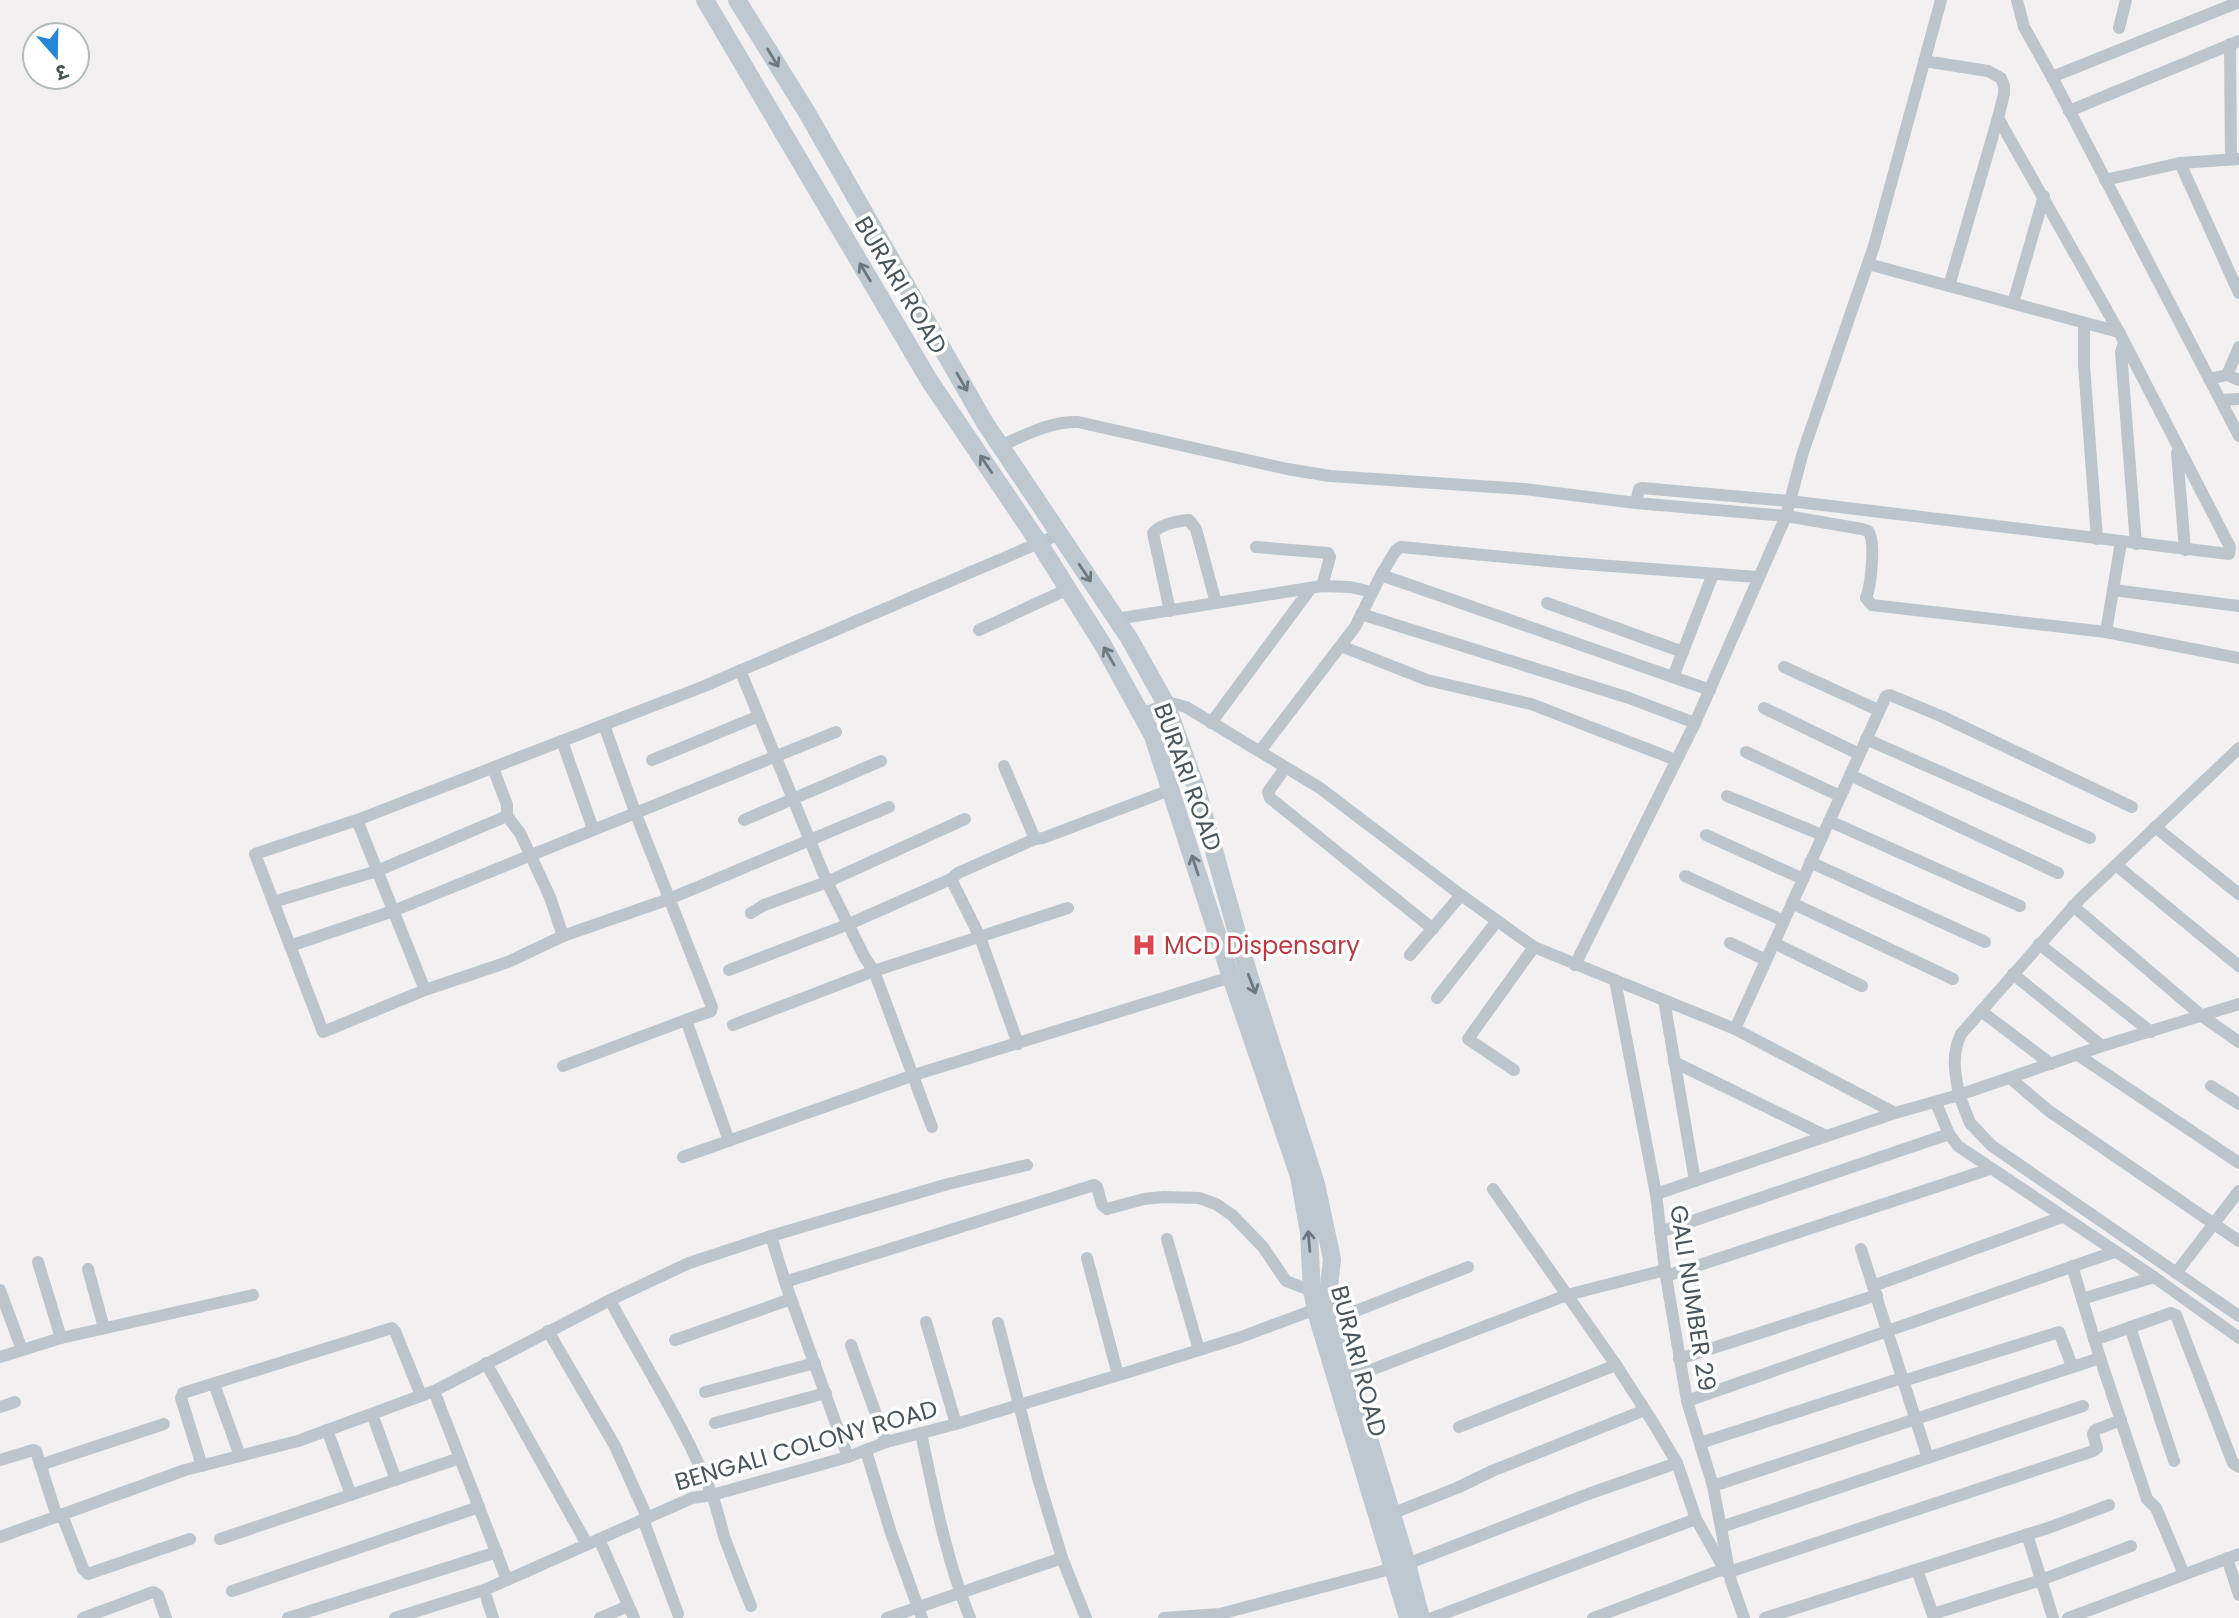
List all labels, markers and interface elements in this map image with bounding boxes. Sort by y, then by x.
north arrow [21,21,91,91]
one-way arrow [766,48,780,68]
text: उ [51,57,72,86]
street label: BURARI ROAD [847,210,955,360]
one-way arrow [858,262,872,282]
one-way arrow [955,371,969,391]
one-way arrow [979,455,994,474]
one-way arrow [1078,562,1092,582]
one-way arrow [1102,646,1116,666]
street label: BURARI ROAD [1146,698,1230,856]
one-way arrow [1187,855,1200,877]
place label: MCD Dispensary [1164,929,1360,962]
hospital icon: MCD Dispensary [1130,931,1158,959]
one-way arrow [1247,973,1260,995]
street label: GALI NUMBER 29 [1662,1202,1724,1394]
one-way arrow [1302,1231,1315,1253]
street label: BURARI ROAD [1323,1282,1395,1440]
street label: BENGALI COLONY ROAD [671,1392,941,1498]

